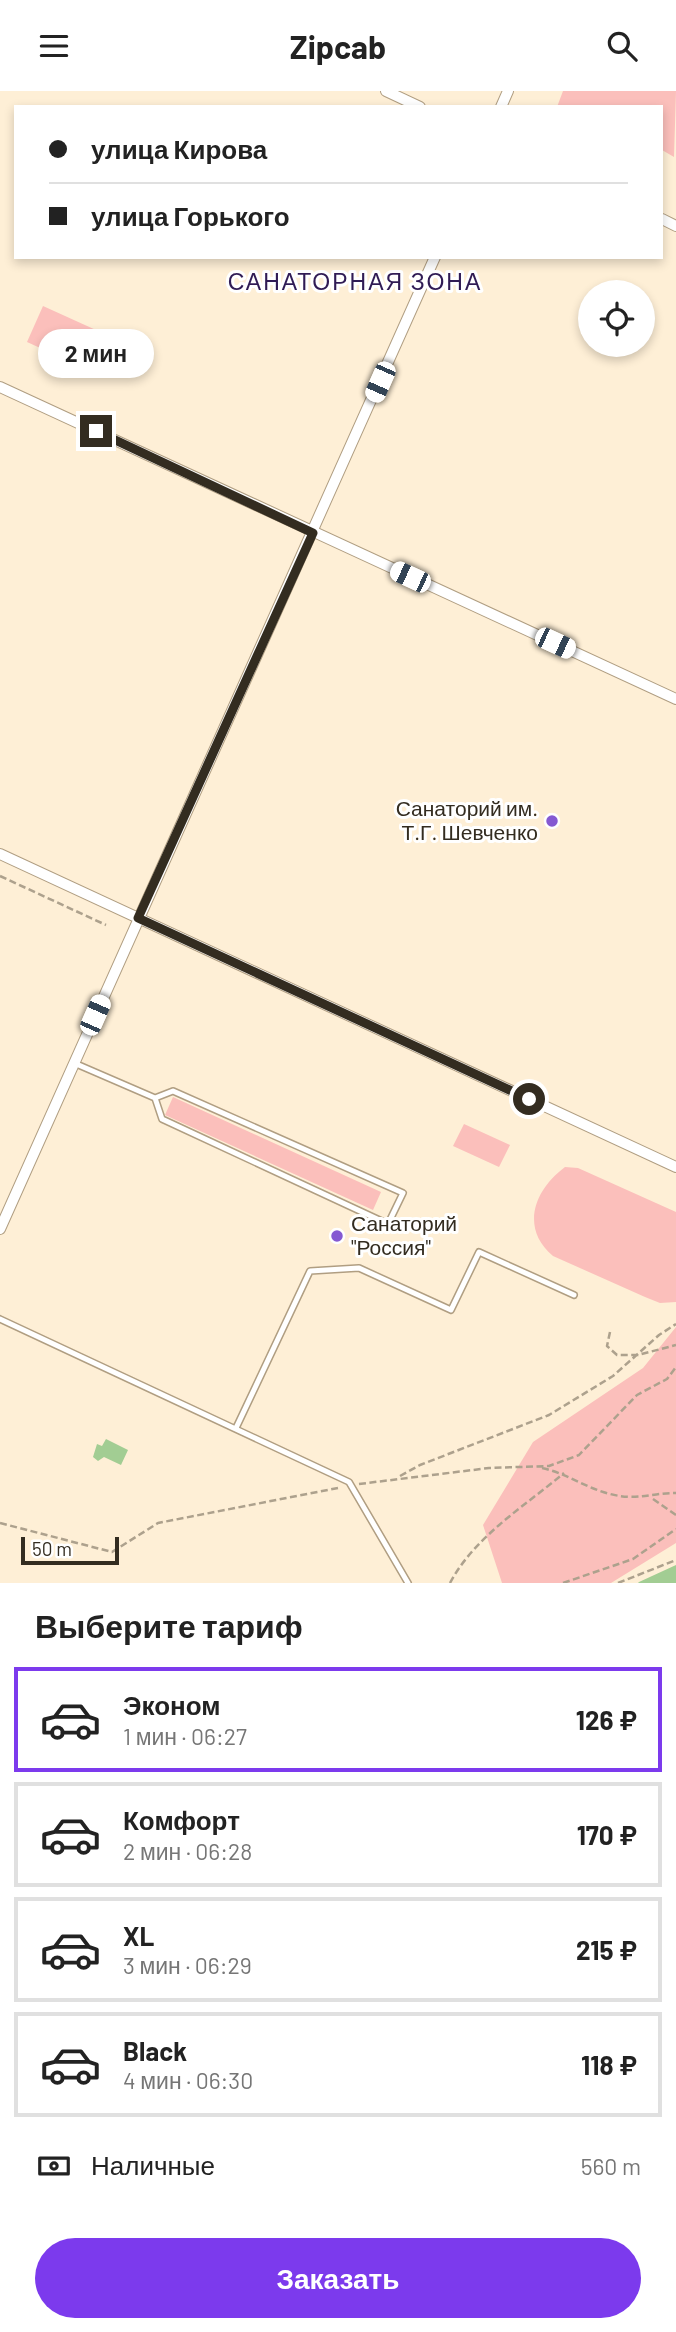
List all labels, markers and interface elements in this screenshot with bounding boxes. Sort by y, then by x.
icon: menu [35,27,73,65]
text: Zipcab [290,27,386,65]
icon: search [603,27,641,65]
text: улица Кирова [91,133,267,164]
text: улица Горького [91,200,290,231]
district label: САНАТОРНАЯ ЗОНА [228,267,482,295]
map controls [578,280,655,357]
button: locate [578,280,655,357]
callout: 2 мин [38,329,154,379]
text: 2 мин [65,339,127,367]
car [362,359,399,405]
route end [80,415,112,447]
car [387,559,434,595]
car [532,625,579,661]
place label: Санаторий им. Т.Г. Шевченко [396,795,538,844]
marker: Санаторий им. Т.Г. Шевченко [544,813,560,829]
car [77,992,114,1038]
route start [513,1083,545,1115]
place label: Санаторий "Россия" [351,1210,457,1259]
marker: Санаторий "Россия" [329,1228,345,1244]
scale bar [21,1534,119,1566]
text: 50 m [32,1537,72,1560]
text: Выберите тариф [35,1606,303,1644]
icon: car [39,1688,102,1751]
text: Эконом [123,1689,221,1720]
text: 126 ₽ [576,1704,637,1735]
text: 1 мин · 06:27 [123,1722,247,1750]
icon: car [39,1803,102,1866]
text: Комфорт [123,1804,240,1835]
text: 170 ₽ [577,1819,637,1850]
text: 2 мин · 06:28 [123,1837,252,1865]
icon: car [39,1918,102,1981]
text: XL [123,1920,154,1951]
text: 215 ₽ [576,1934,637,1965]
text: 3 мин · 06:29 [123,1951,252,1979]
icon: car [39,2033,102,2096]
text: Black [123,2035,187,2066]
text: 118 ₽ [581,2049,637,2080]
text: 4 мин · 06:30 [123,2066,253,2094]
icon: cash [35,2147,73,2185]
text: Наличные [91,2149,215,2180]
text: 560 m [581,2152,641,2180]
button: Заказать [35,2238,641,2318]

